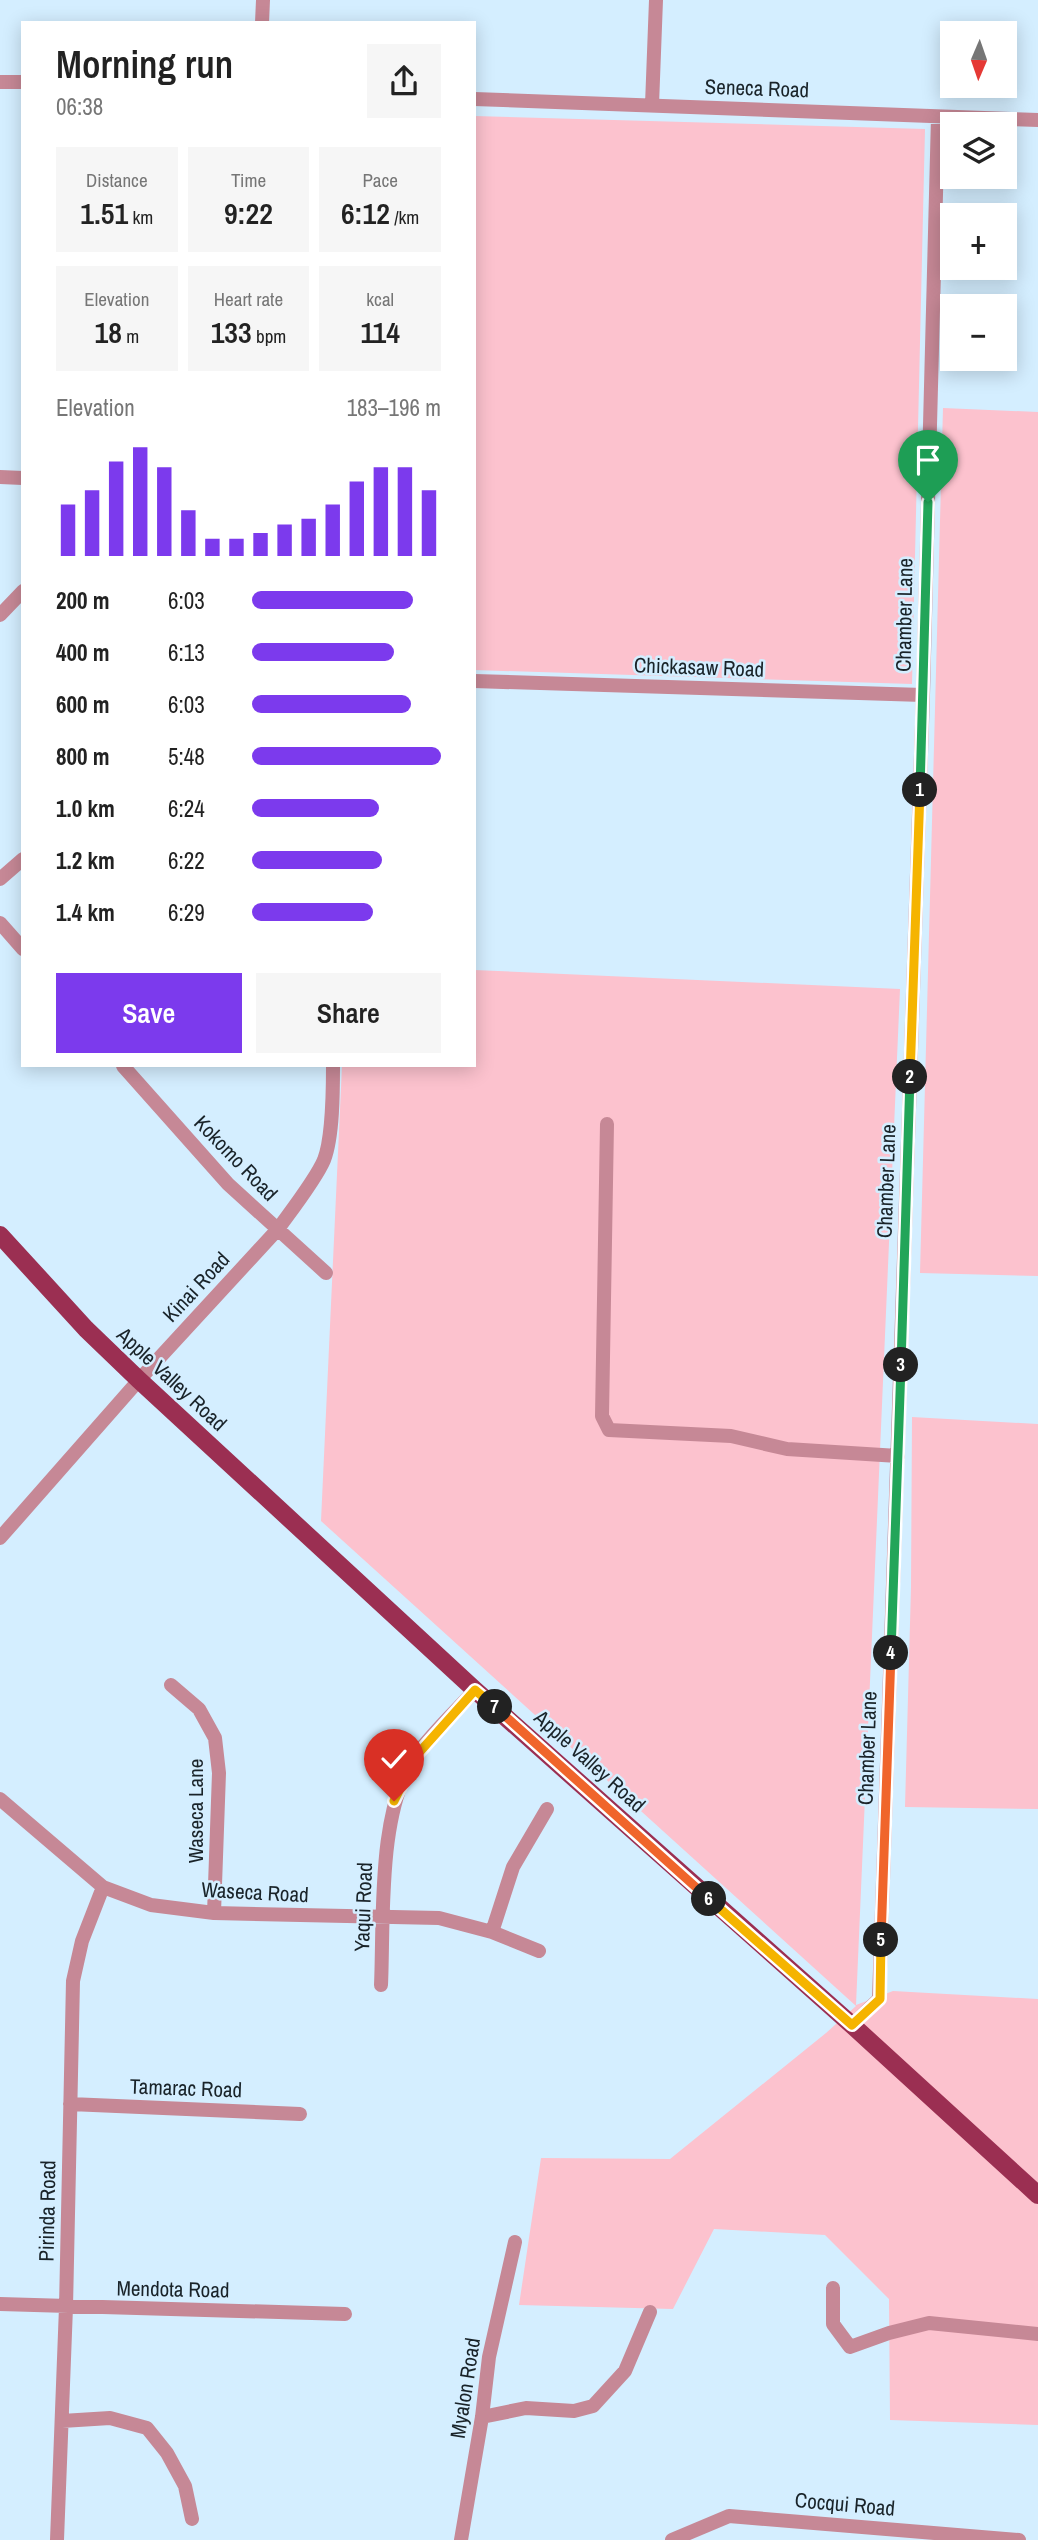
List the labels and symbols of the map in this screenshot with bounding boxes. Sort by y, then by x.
north arrow [940,21,1017,98]
street label: Seneca Road [704,72,810,104]
pin [898,430,958,502]
street label: Chamber Lane [889,558,919,672]
street label: Chickasaw Road [633,650,765,684]
pin: 1 [902,772,937,808]
pin: 2 [892,1060,928,1094]
street label: Kokomo Road [188,1109,284,1207]
street label: Chamber Lane [870,1124,902,1238]
street label: Kinai Road [156,1246,236,1328]
street label: Apple Valley Road [110,1320,233,1437]
pin: 3 [884,1348,918,1382]
pin: 4 [874,1636,908,1670]
pin: 7 [477,1690,512,1724]
street label: Chamber Lane [851,1691,883,1805]
street label: Apple Valley Road [527,1703,652,1819]
pin [364,1729,424,1801]
street label: Waseca Lane [181,1759,210,1863]
street label: Yaqui Road [347,1862,379,1952]
street label: Waseca Road [201,1875,309,1909]
pin: 6 [692,1882,726,1916]
pin: 5 [864,1923,898,1958]
street label: Tamarac Road [129,2072,243,2104]
street label: Pirinda Road [32,2160,62,2262]
street label: Mendota Road [116,2274,230,2304]
street label: Myalon Road [443,2336,487,2440]
street label: Cocqui Road [794,2485,896,2523]

